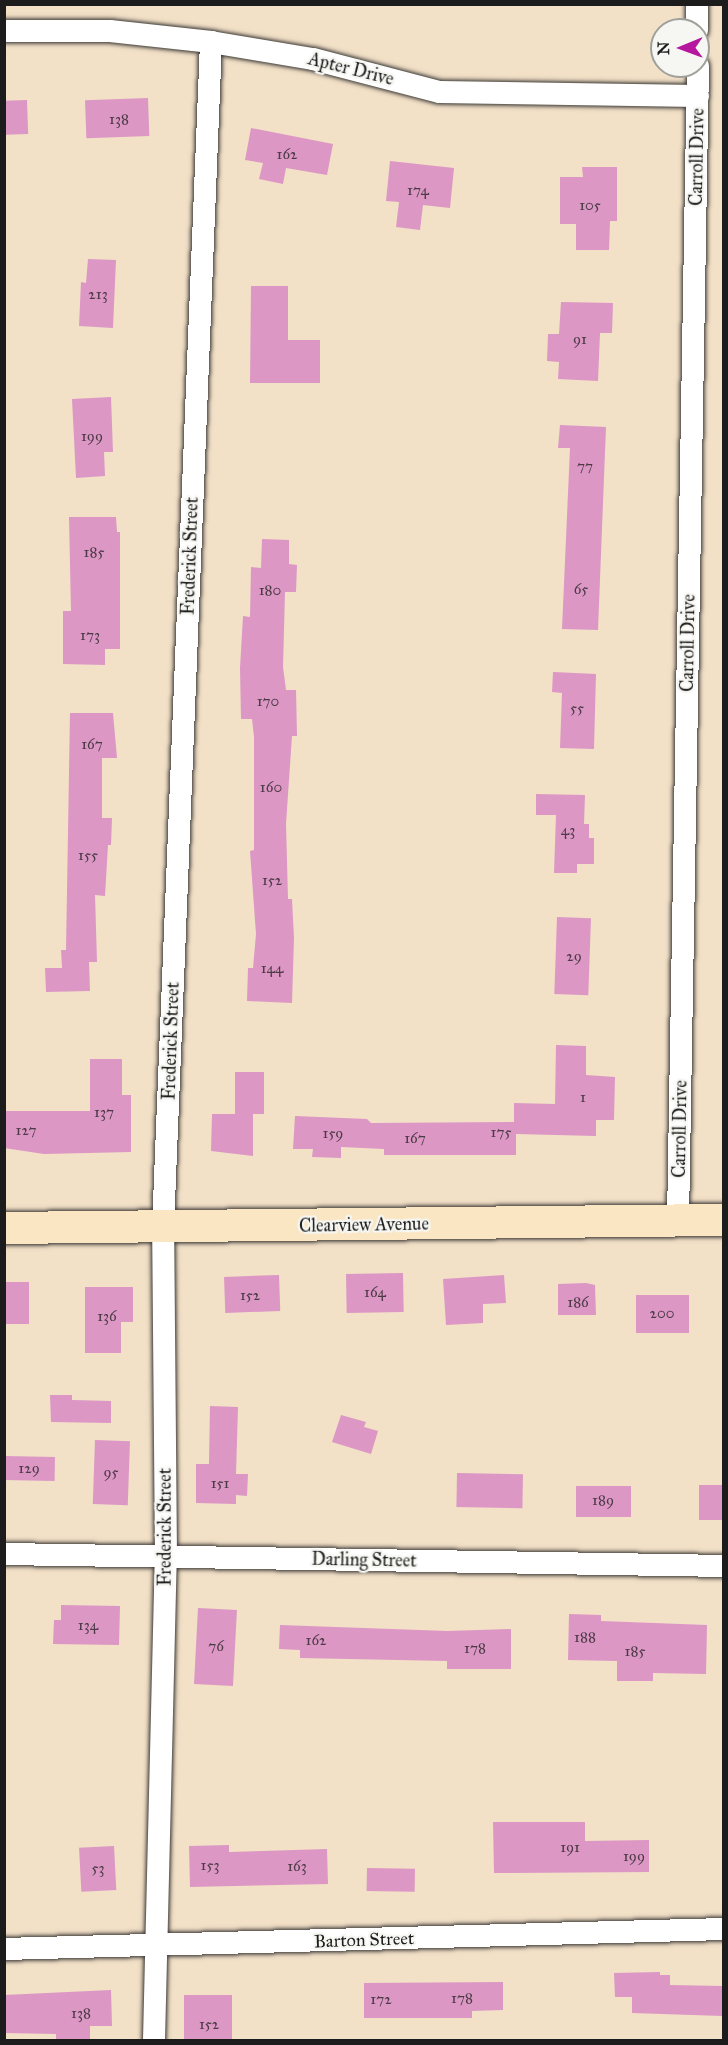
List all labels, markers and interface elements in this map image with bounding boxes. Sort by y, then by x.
north arrow [650,18,710,78]
text: N [654,41,673,55]
street label: Apter Drive [306,48,396,90]
street label: Carroll Drive [685,108,709,206]
house number: 138 [109,111,129,129]
house number: 162 [277,146,297,164]
house number: 174 [407,182,429,200]
house number: 105 [579,197,601,215]
house number: 213 [88,286,108,304]
house number: 91 [573,331,587,349]
house number: 199 [81,428,103,446]
house number: 77 [577,458,593,476]
street label: Frederick Street [177,497,203,615]
house number: 185 [84,544,104,562]
house number: 65 [574,581,588,599]
house number: 180 [259,582,281,600]
street label: Carroll Drive [676,594,700,692]
house number: 173 [80,627,100,645]
house number: 170 [257,693,279,711]
house number: 55 [570,700,584,718]
house number: 167 [81,736,103,754]
house number: 160 [260,779,282,797]
house number: 43 [561,822,575,840]
house number: 155 [78,847,98,865]
house number: 152 [262,872,282,890]
house number: 29 [566,948,582,966]
house number: 144 [261,960,283,978]
street label: Frederick Street [158,982,184,1100]
street label: Carroll Drive [668,1080,692,1178]
house number: 1 [580,1089,586,1107]
house number: 137 [94,1104,114,1122]
house number: 127 [16,1122,36,1140]
house number: 175 [491,1124,511,1142]
house number: 159 [323,1125,343,1143]
house number: 167 [404,1130,426,1148]
street label: Clearview Avenue [299,1213,429,1237]
house number: 164 [364,1284,386,1302]
house number: 152 [240,1287,260,1305]
house number: 186 [567,1294,589,1312]
house number: 200 [650,1305,674,1323]
house number: 136 [97,1308,117,1326]
house number: 129 [18,1460,40,1478]
house number: 95 [103,1464,119,1482]
street label: Frederick Street [154,1468,176,1586]
house number: 151 [211,1475,229,1493]
house number: 189 [592,1492,614,1510]
street label: Darling Street [311,1548,417,1572]
house number: 134 [78,1617,98,1635]
house number: 188 [574,1629,596,1647]
house number: 162 [306,1632,326,1650]
house number: 76 [208,1638,224,1656]
house number: 178 [464,1640,486,1658]
house number: 185 [625,1643,645,1661]
house number: 191 [560,1839,580,1857]
house number: 199 [623,1848,645,1866]
house number: 153 [201,1857,219,1875]
house number: 163 [287,1858,307,1876]
house number: 53 [92,1860,104,1878]
street label: Barton Street [314,1927,414,1953]
house number: 178 [451,1990,473,2008]
house number: 172 [370,1991,392,2009]
house number: 138 [71,2005,91,2023]
house number: 152 [199,2016,219,2034]

